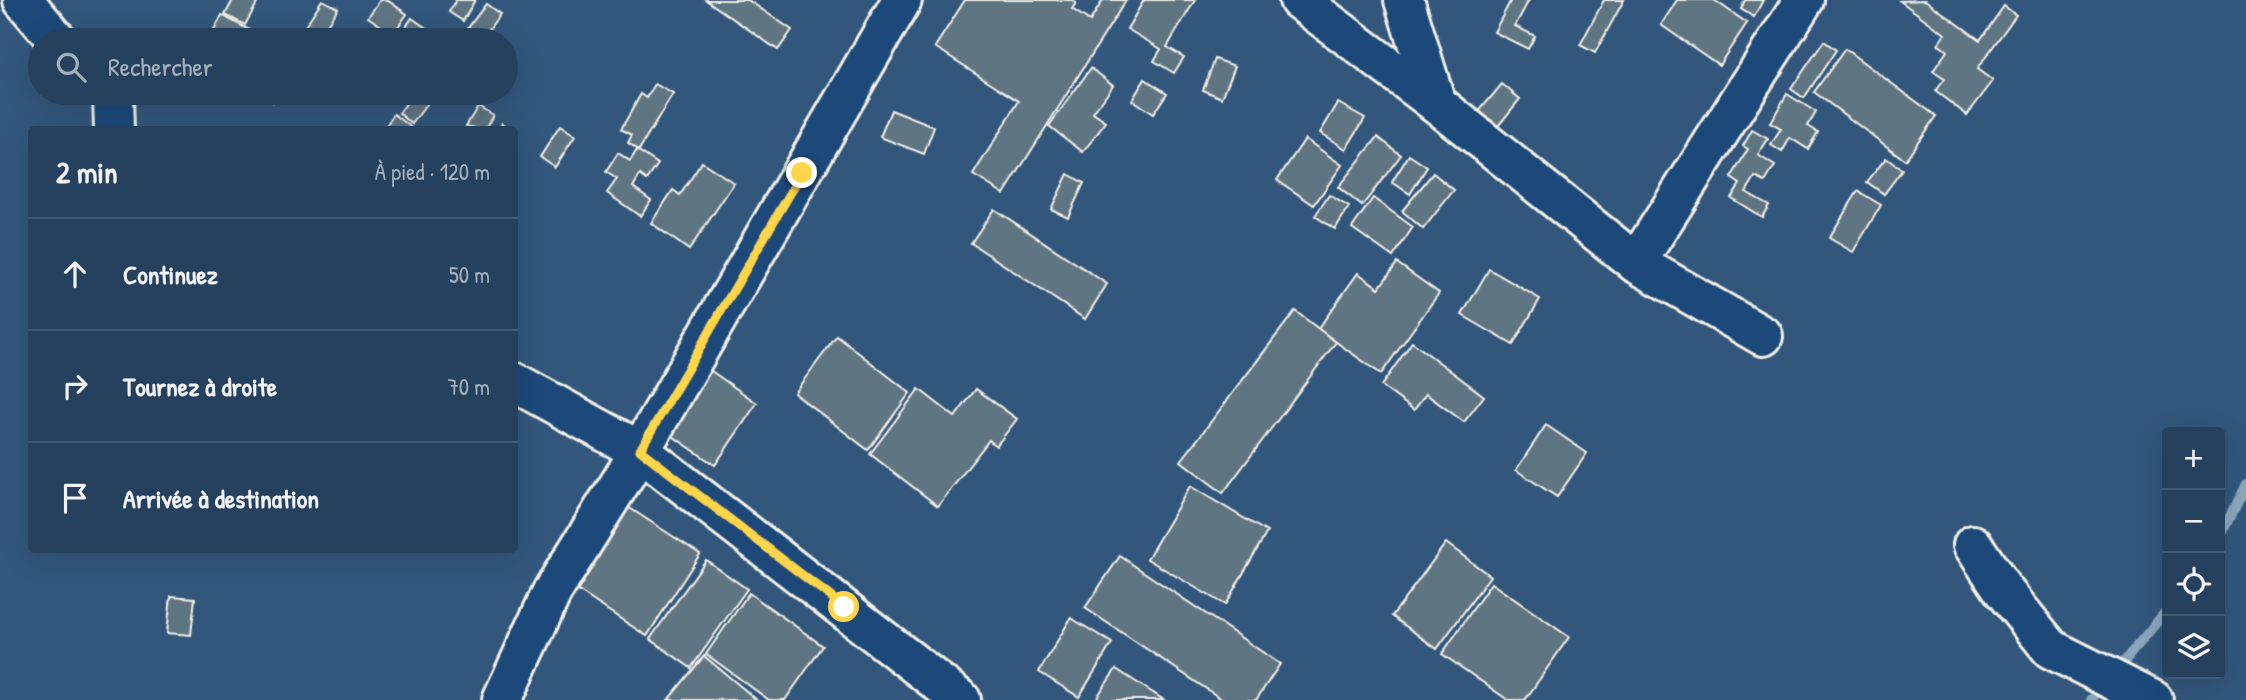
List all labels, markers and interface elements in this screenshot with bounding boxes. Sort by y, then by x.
search box [28,28,518,105]
icon: search [52,48,90,86]
text: Rechercher [108,49,213,84]
text: 2 min [56,152,118,192]
text: À pied · 120 m [375,156,490,187]
route end [786,157,817,188]
icon: ahead [56,255,94,293]
text: Continuez [123,257,218,292]
text: 50 m [449,259,490,290]
icon: right [56,367,94,405]
text: Tournez à droite [123,369,277,404]
text: 70 m [447,371,490,402]
map controls [2162,427,2225,679]
button: + [2162,427,2225,490]
icon: arrive [56,479,94,517]
text: Arrivée à destination [123,481,319,516]
button: − [2162,490,2225,553]
button: locate [2162,553,2225,616]
route start [828,591,859,622]
button: layers [2162,616,2225,679]

